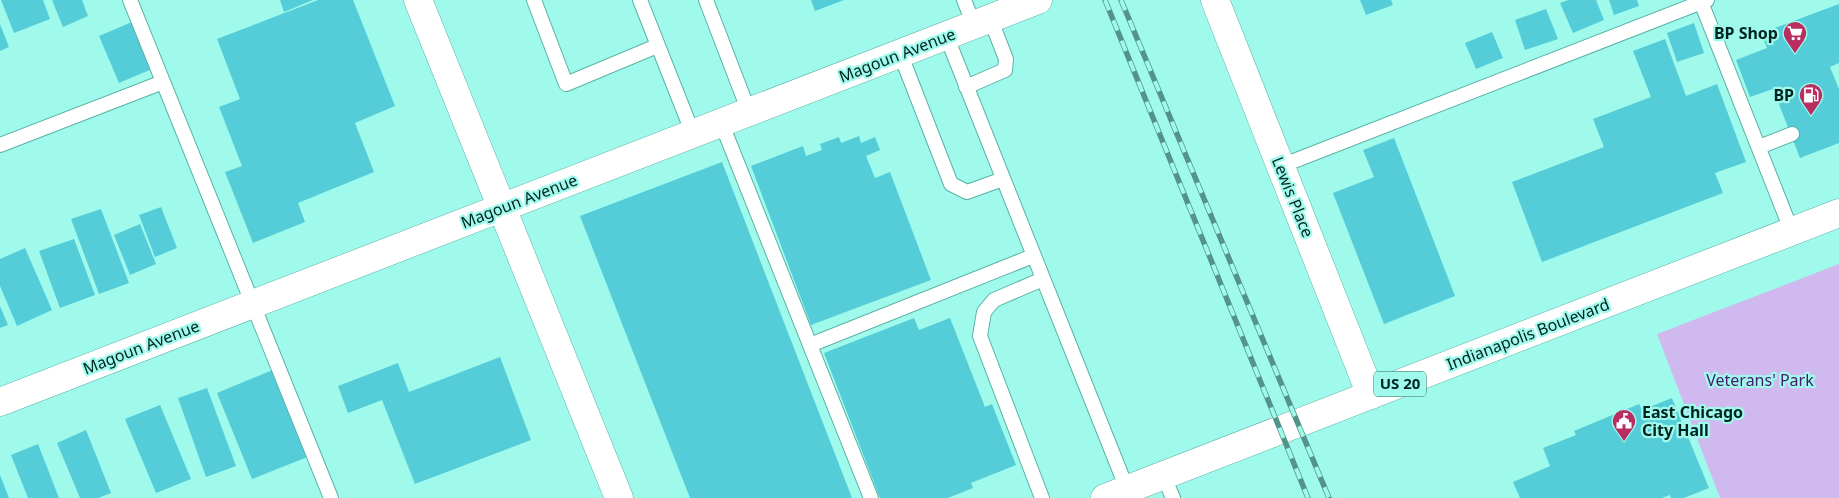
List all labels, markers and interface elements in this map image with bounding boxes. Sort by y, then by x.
supermarket icon: BP Shop [1782,20,1808,54]
place label: BP Shop [1714,22,1778,44]
street label: Magoun Avenue [836,23,958,87]
fuel station icon: BP [1798,82,1824,116]
place label: BP [1773,84,1794,106]
street label: Lewis Place [1267,153,1319,241]
street label: Magoun Avenue [458,169,580,233]
street label: Indianapolis Boulevard [1443,293,1613,375]
street label: Magoun Avenue [80,315,202,379]
park label: Veterans' Park [1706,369,1814,391]
road number: US 20 [1374,372,1426,396]
place label: East Chicago City Hall [1642,401,1743,441]
public building icon: East Chicago City Hall [1611,408,1637,442]

